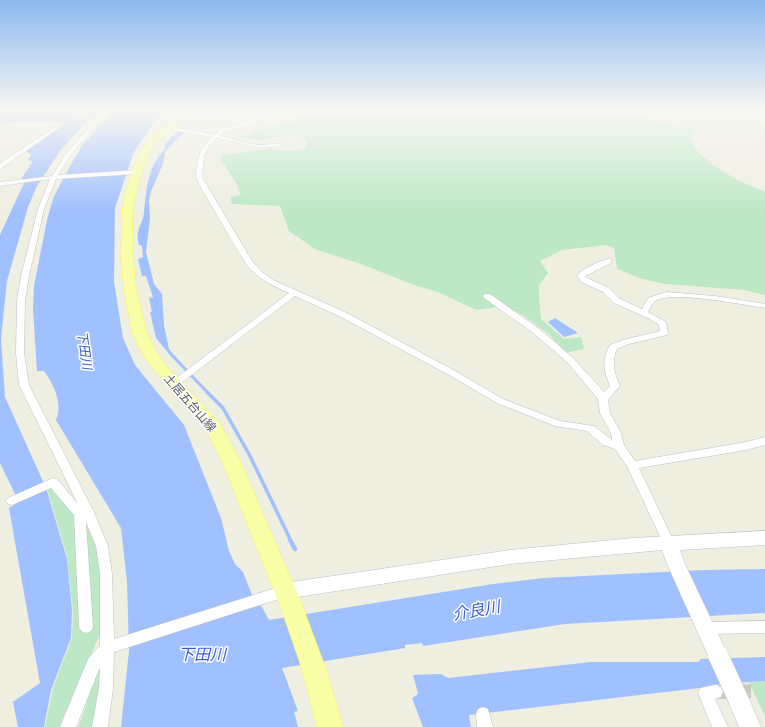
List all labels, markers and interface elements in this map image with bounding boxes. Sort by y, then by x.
water label: 下田川 [72,329,98,373]
street label: 土居五台山線 [160,369,221,436]
water label: 介良川 [450,594,504,626]
water label: 下田川 [178,642,228,666]

